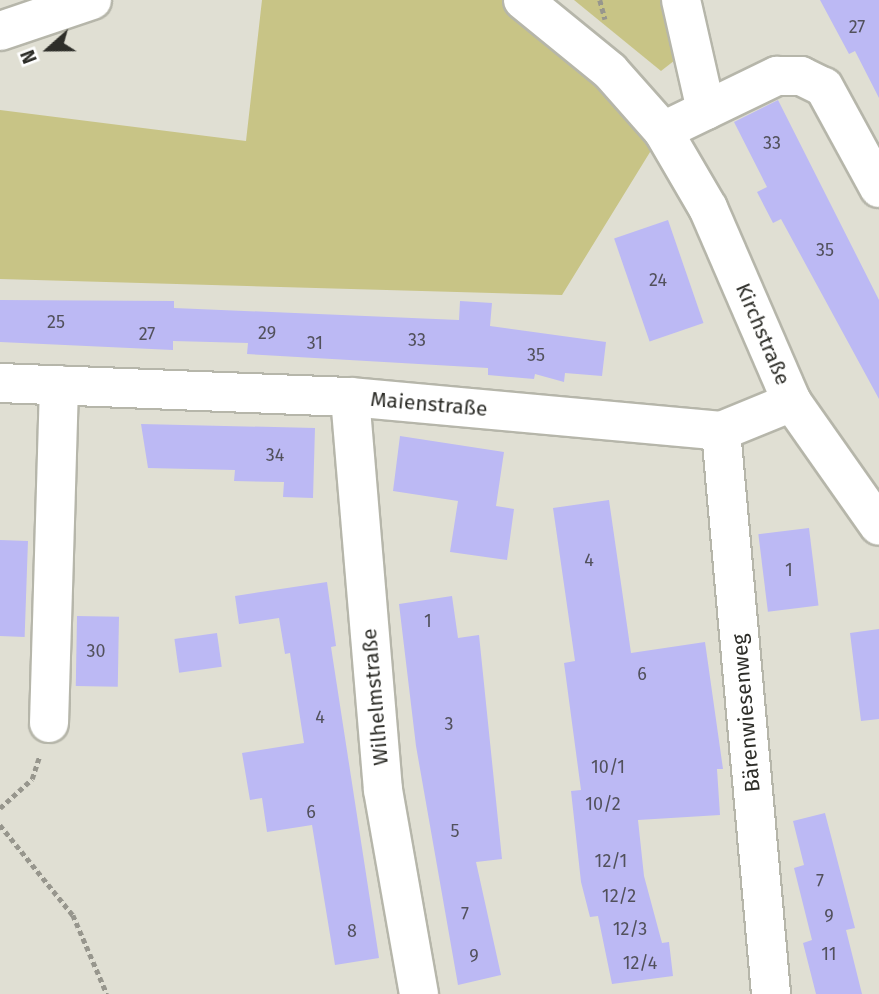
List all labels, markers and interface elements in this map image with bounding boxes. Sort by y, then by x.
north arrow [14,14,84,84]
house number: 27 [849,16,865,38]
text: N [16,47,42,67]
house number: 33 [763,132,781,154]
house number: 35 [816,239,834,261]
house number: 24 [649,269,667,291]
street label: Kirchstraße [730,279,796,389]
house number: 25 [47,311,65,333]
house number: 29 [258,322,276,344]
house number: 27 [139,323,155,345]
house number: 33 [408,329,426,351]
house number: 31 [307,332,323,354]
house number: 35 [527,344,545,366]
street label: Maienstraße [369,386,489,422]
house number: 34 [266,444,284,466]
house number: 4 [584,549,594,571]
house number: 1 [785,559,793,581]
house number: 1 [424,610,432,632]
street label: Wilhelmstraße [356,627,394,767]
street label: Bärenwiesenweg [727,633,765,793]
house number: 30 [86,640,106,662]
house number: 6 [637,663,647,685]
house number: 4 [315,706,325,728]
house number: 3 [445,713,453,735]
house number: 10/1 [591,756,625,778]
house number: 10/2 [585,793,621,815]
house number: 6 [306,801,316,823]
house number: 5 [450,820,460,842]
house number: 12/1 [595,850,627,872]
house number: 7 [816,870,824,892]
house number: 12/2 [602,885,636,907]
house number: 7 [461,903,469,925]
house number: 9 [824,905,834,927]
house number: 12/3 [613,918,647,940]
house number: 8 [347,920,357,942]
house number: 11 [821,943,837,965]
house number: 9 [469,945,479,967]
house number: 12/4 [623,952,657,974]

